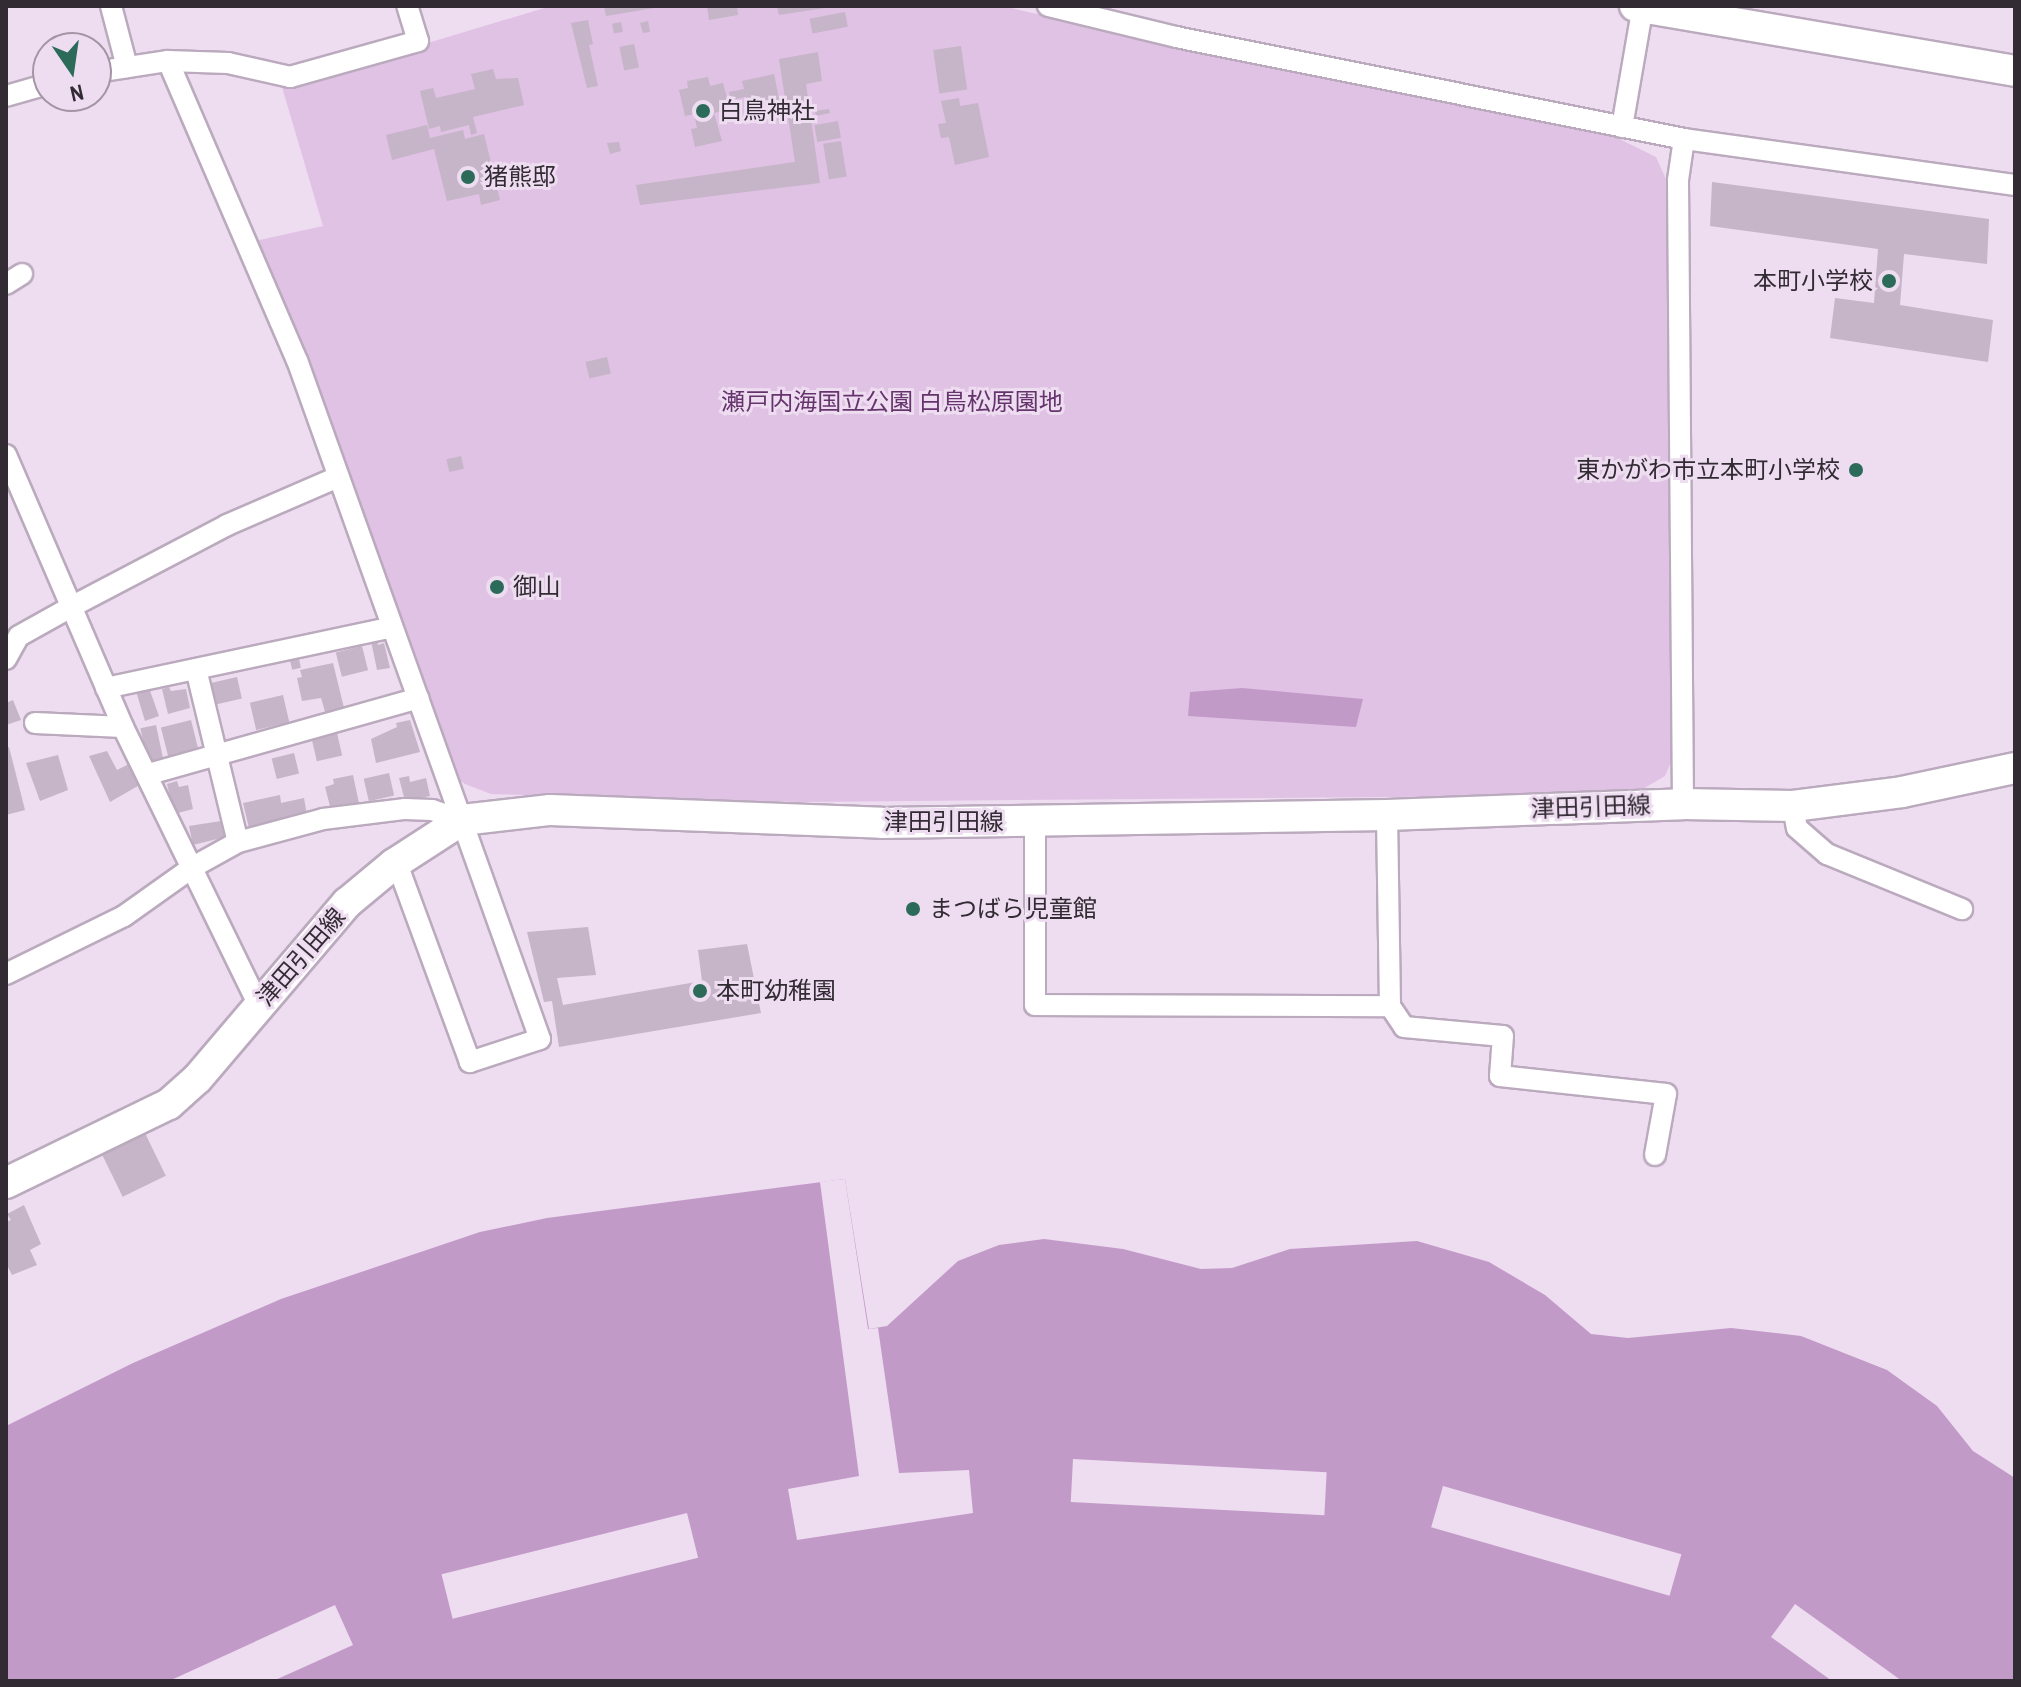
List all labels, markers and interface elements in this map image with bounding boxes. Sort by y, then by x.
north arrow [32,32,112,112]
text: N [67,77,87,110]
place label: 白鳥神社 [719,97,815,125]
marker: 白鳥神社 [694,102,712,120]
place label: 猪熊邸 [484,163,556,191]
marker: 猪熊邸 [459,168,477,186]
place label: 本町小学校 [1753,267,1873,295]
marker: 本町小学校 [1880,272,1898,290]
park label: 瀬戸内海国立公園 白鳥松原園地 [721,388,1063,416]
place label: 東かがわ市立本町小学校 [1576,456,1840,484]
marker: 東かがわ市立本町小学校 [1847,461,1865,479]
place label: 御山 [513,573,561,601]
marker: 御山 [488,578,506,596]
street label: 津田引田線 [1531,791,1651,823]
street label: 津田引田線 [884,808,1004,836]
place label: まつばら児童館 [929,895,1097,923]
marker: まつばら児童館 [904,900,922,918]
street label: 津田引田線 [251,902,351,1012]
place label: 本町幼稚園 [716,977,836,1005]
marker: 本町幼稚園 [691,982,709,1000]

